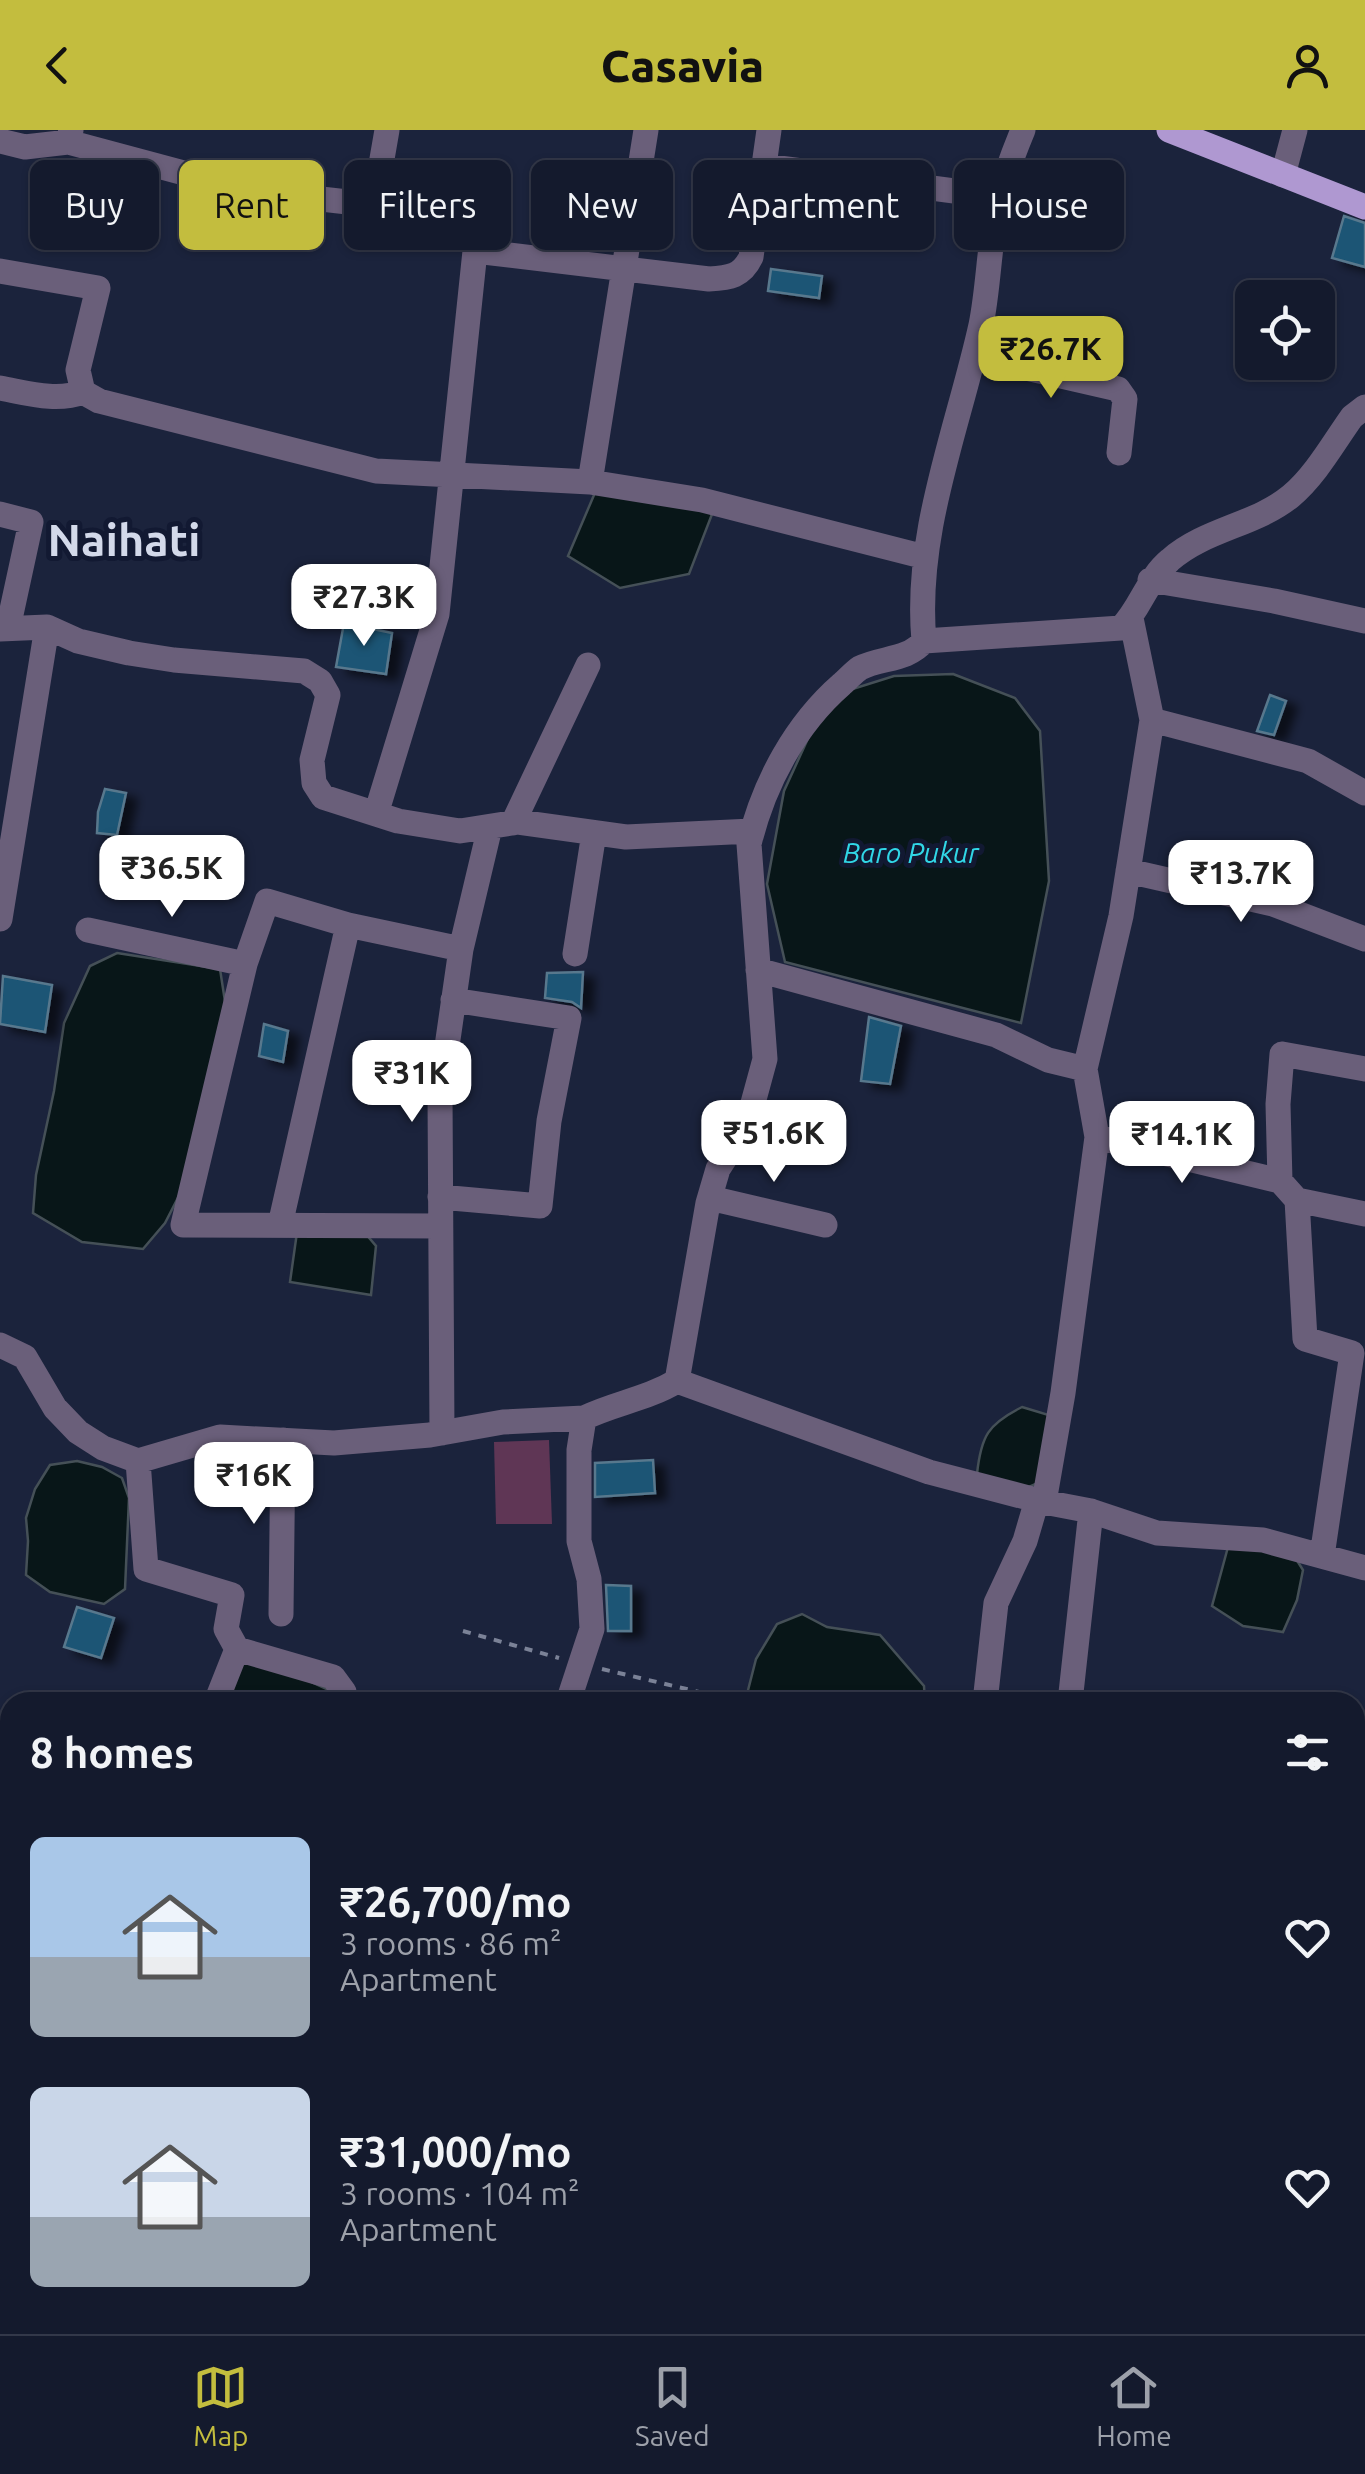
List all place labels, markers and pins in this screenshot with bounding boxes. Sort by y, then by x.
pin: ₹26.7K [970,316,1132,401]
pin: ₹27.3K [283,564,445,649]
pin: ₹36.5K [91,835,253,920]
pin: ₹13.7K [1160,840,1322,925]
pin: ₹31K [353,1040,471,1125]
pin: ₹51.6K [693,1100,855,1185]
pin: ₹14.1K [1101,1101,1263,1186]
pin: ₹16K [195,1442,313,1527]

